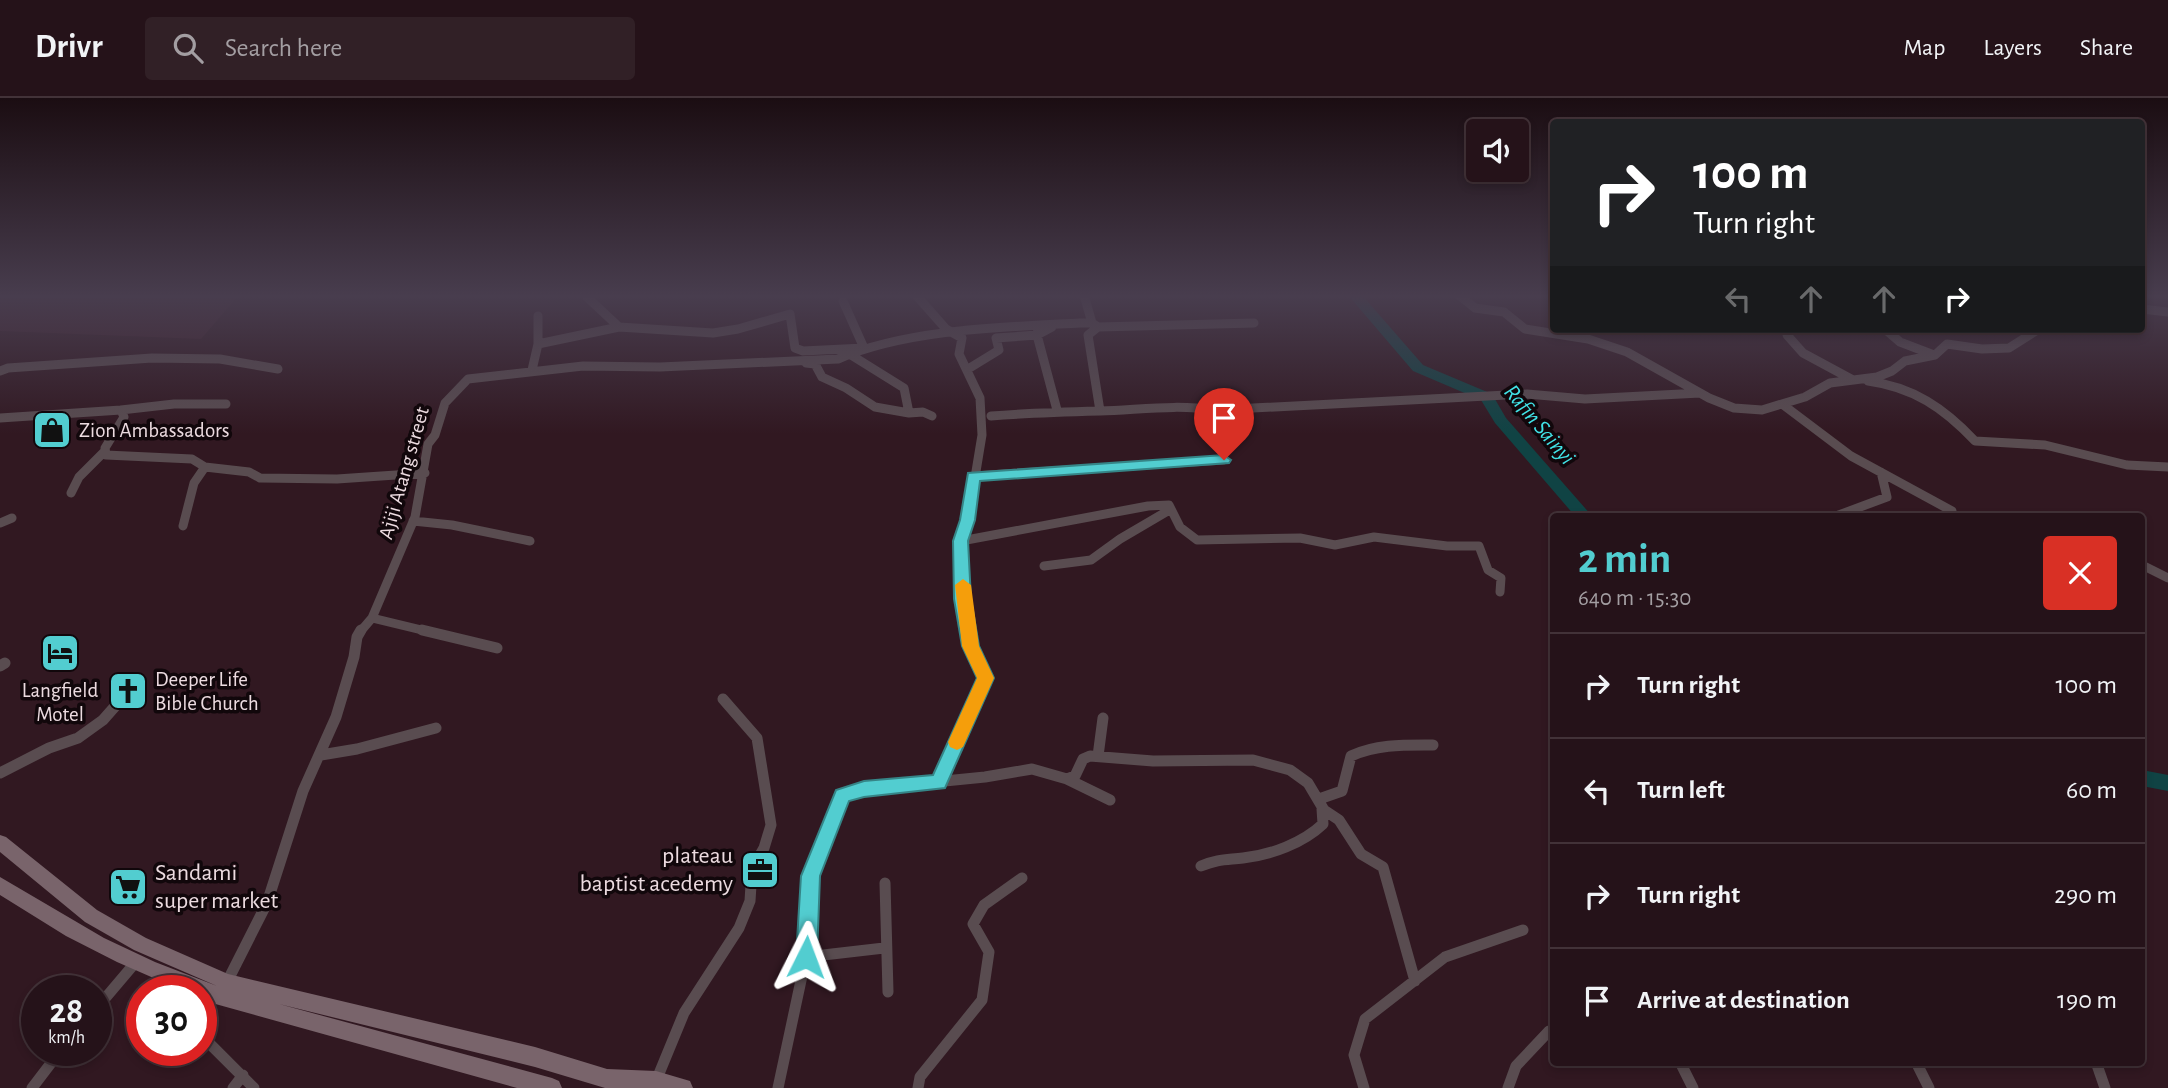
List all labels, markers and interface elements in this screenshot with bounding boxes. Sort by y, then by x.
search box [145,17,635,80]
icon: search [169,29,207,67]
text: Drivr [35,31,103,64]
text: Search here [225,35,342,61]
text: Map [1903,36,1945,60]
text: Layers [1983,36,2042,60]
text: Share [2080,36,2133,60]
map controls [1466,119,1529,182]
button: sound [1466,119,1529,182]
icon: right [1578,147,1669,238]
text: 100 m [1693,149,1809,198]
text: Turn right [1693,207,1815,239]
icon: left [1719,280,1757,318]
icon: ahead [1792,280,1830,318]
icon: ahead [1865,280,1903,318]
icon: right [1938,280,1976,318]
water label: Rafin Sainyi [1499,381,1579,469]
pin [1194,388,1254,460]
icon: arrive [1205,399,1243,437]
street label: Ajiji Atang street [375,404,433,542]
shop icon: Zion Ambassadors [31,409,73,451]
place label: Zion Ambassadors [79,420,230,441]
button: close [2043,536,2117,610]
text: 2 min [1578,538,1671,580]
text: 640 m · 15:30 [1578,587,1691,610]
hotel icon: Langfield Motel [39,632,81,674]
icon: right [1578,667,1616,705]
place label: Deeper Life Bible Church [155,669,259,714]
church icon: Deeper Life Bible Church [107,670,149,712]
text: Turn right [1637,672,1740,698]
text: 100 m [2056,672,2117,698]
place label: Langfield Motel [22,680,98,725]
icon: left [1578,772,1616,810]
text: Turn left [1637,777,1725,803]
text: 60 m [2066,777,2117,803]
place label: plateau baptist acedemy [580,844,733,896]
office icon: plateau baptist acedemy [739,849,781,891]
place label: Sandami super market [155,861,279,913]
supermarket icon: Sandami super market [107,866,149,908]
icon: right [1578,877,1616,915]
text: Turn right [1637,882,1740,908]
text: 290 m [2054,882,2117,908]
position arrow [769,920,843,994]
speed limit sign: 30 [126,975,217,1066]
icon: arrive [1578,982,1616,1020]
text: Arrive at destination [1637,987,1850,1013]
text: 190 m [2057,987,2117,1013]
text: 28 [50,994,83,1029]
text: km/h [48,1029,85,1047]

